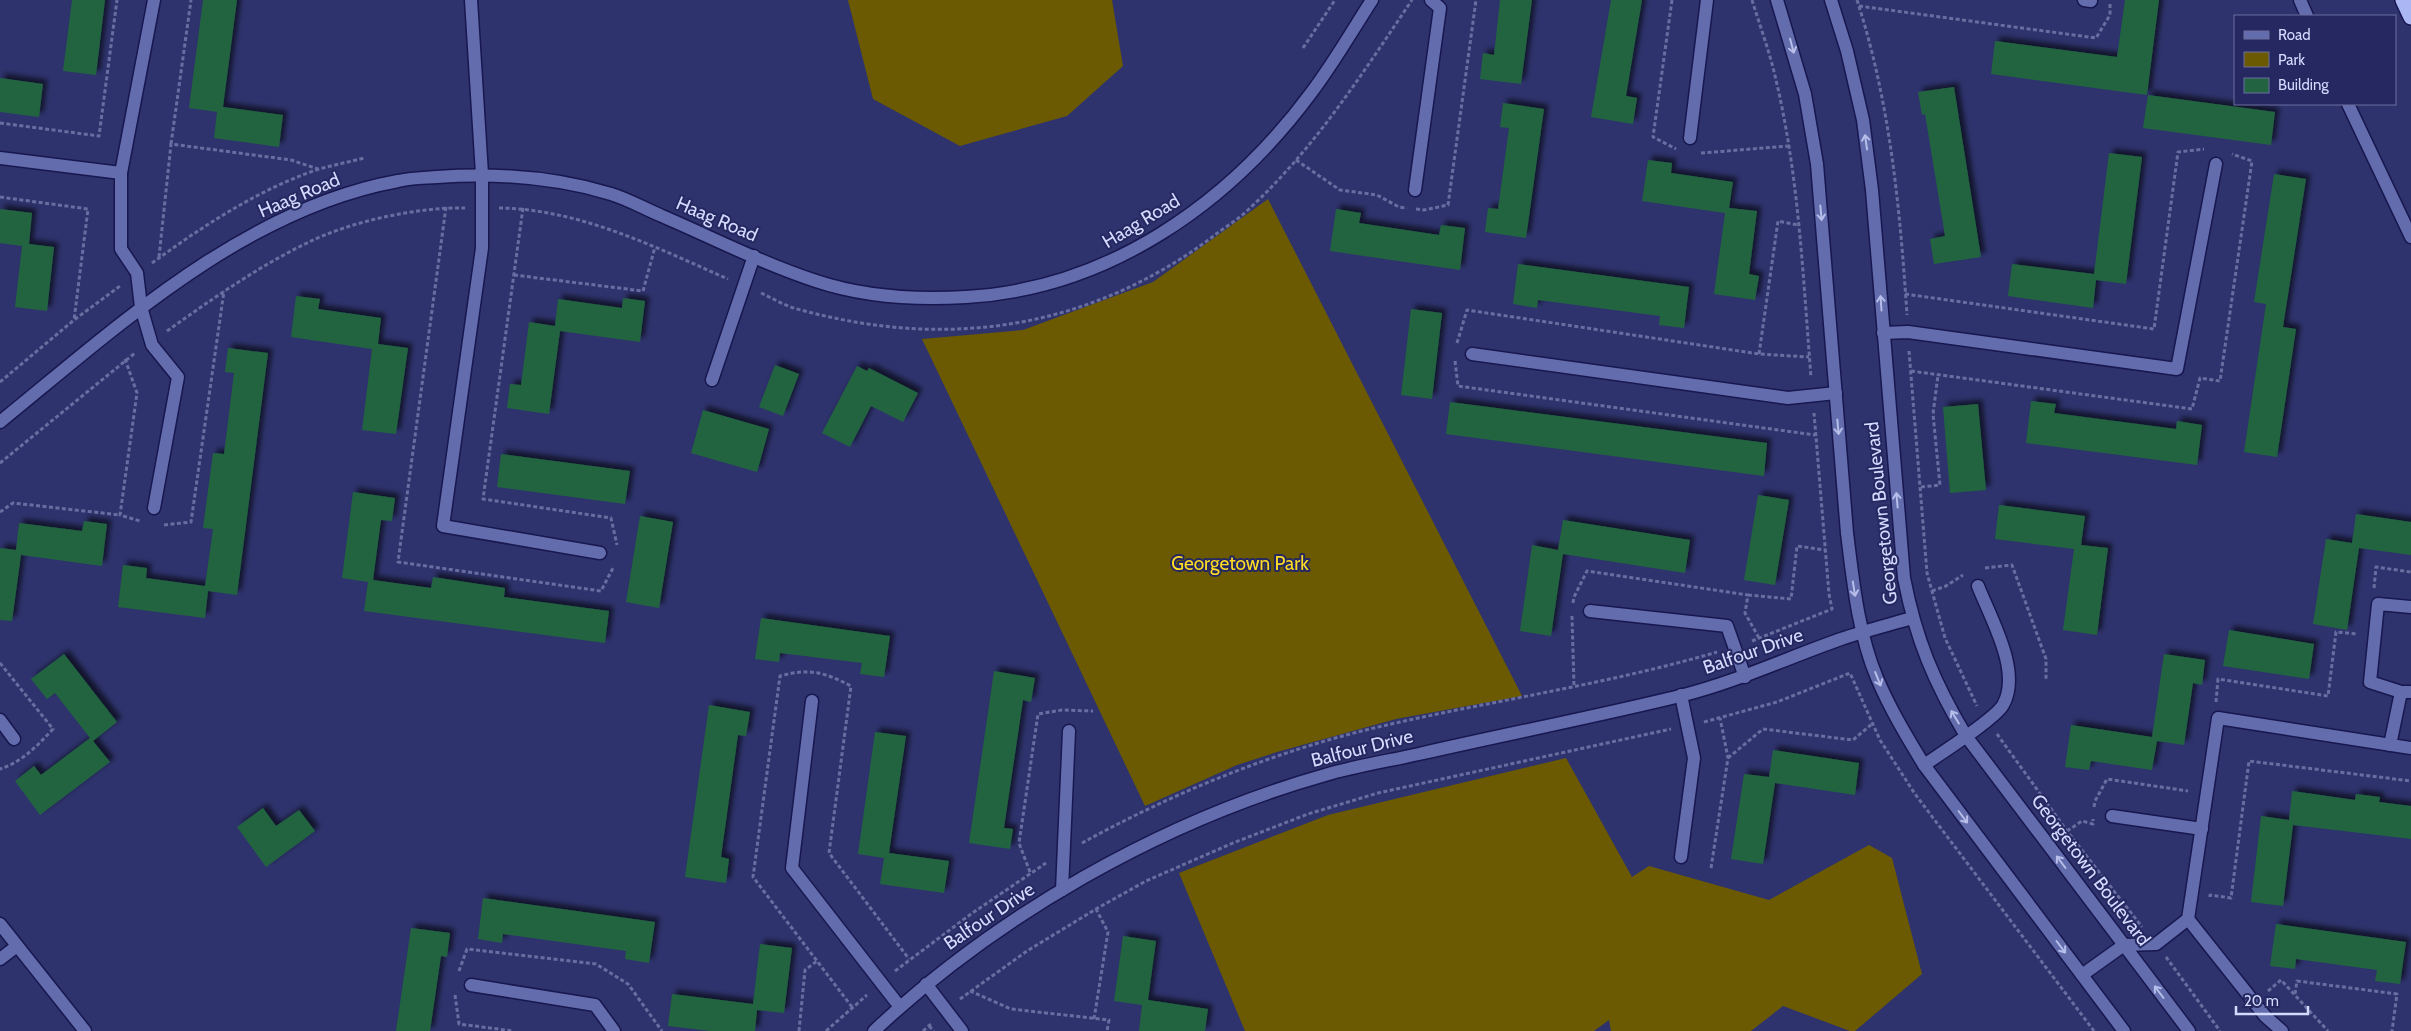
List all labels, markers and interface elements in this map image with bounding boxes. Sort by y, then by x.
legend [2234,15,2396,105]
text: Road [2278,26,2311,44]
one-way arrow [1787,38,1797,54]
text: Park [2278,51,2305,69]
text: Building [2278,76,2329,94]
one-way arrow [1860,134,1870,150]
street label: Haag Road [255,168,343,222]
street label: Haag Road [1098,189,1184,253]
street label: Haag Road [673,192,761,246]
one-way arrow [1816,204,1826,220]
one-way arrow [1876,296,1885,312]
one-way arrow [1834,419,1843,435]
street label: Georgetown Boulevard [1860,420,1902,606]
one-way arrow [1892,493,1902,509]
park label: Georgetown Park [1171,552,1309,575]
one-way arrow [1850,580,1860,596]
street label: Balfour Drive [1700,623,1806,679]
one-way arrow [1873,671,1883,686]
one-way arrow [1949,711,1959,725]
street label: Balfour Drive [1309,724,1416,772]
street label: Georgetown Boulevard [2027,790,2155,950]
one-way arrow [1958,810,1968,824]
one-way arrow [2056,856,2067,869]
street label: Balfour Drive [939,877,1039,955]
one-way arrow [2055,940,2066,953]
scale bar [2236,984,2308,1016]
one-way arrow [2154,986,2165,999]
text: 20 m [2244,992,2279,1010]

